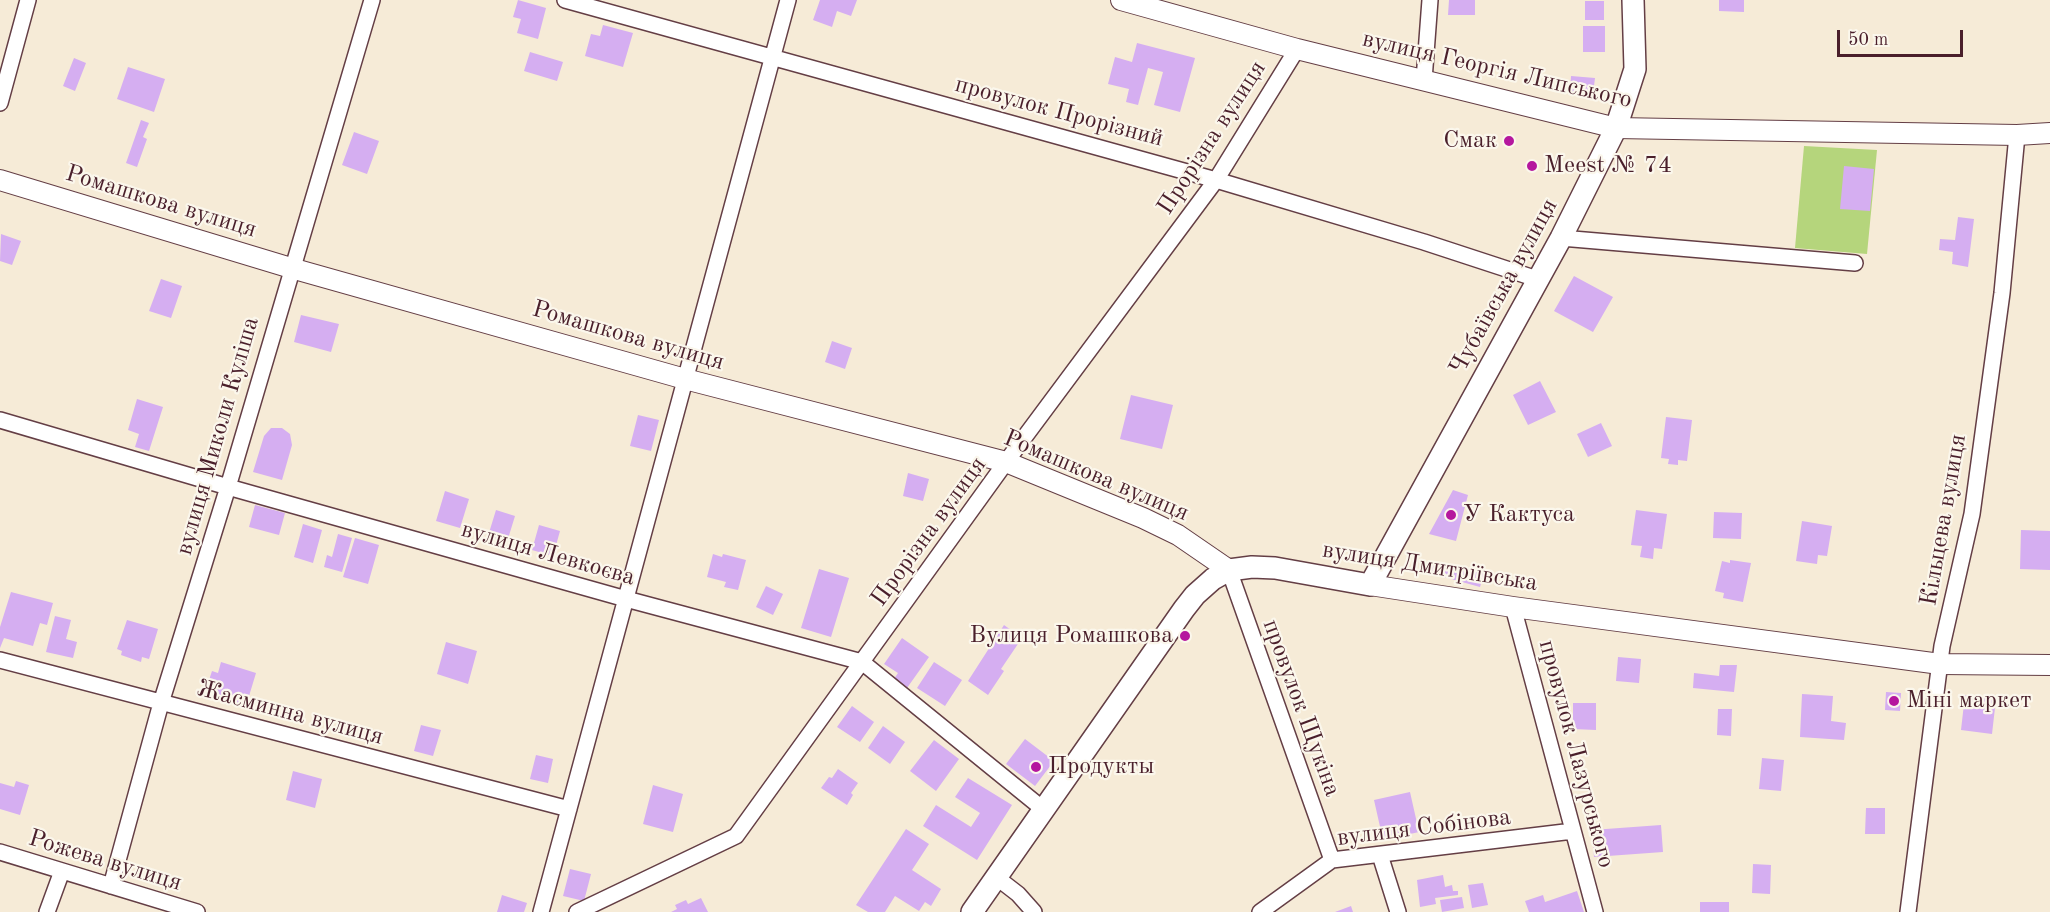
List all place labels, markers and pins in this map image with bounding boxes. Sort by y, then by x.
place label: Смак [1443,127,1497,155]
marker: Смак [1502,134,1516,148]
place label: Meest № 74 [1544,152,1672,180]
marker: Meest № 74 [1525,159,1539,173]
place label: У Кактуса [1463,501,1575,529]
marker: У Кактуса [1444,508,1458,522]
place label: Вулиця Ромашкова [970,622,1173,650]
marker: Вулиця Ромашкова [1178,629,1192,643]
place label: Міні маркет [1906,687,2031,715]
marker: Міні маркет [1887,694,1901,708]
place label: Продукты [1048,753,1154,781]
marker: Продукты [1029,760,1043,774]

